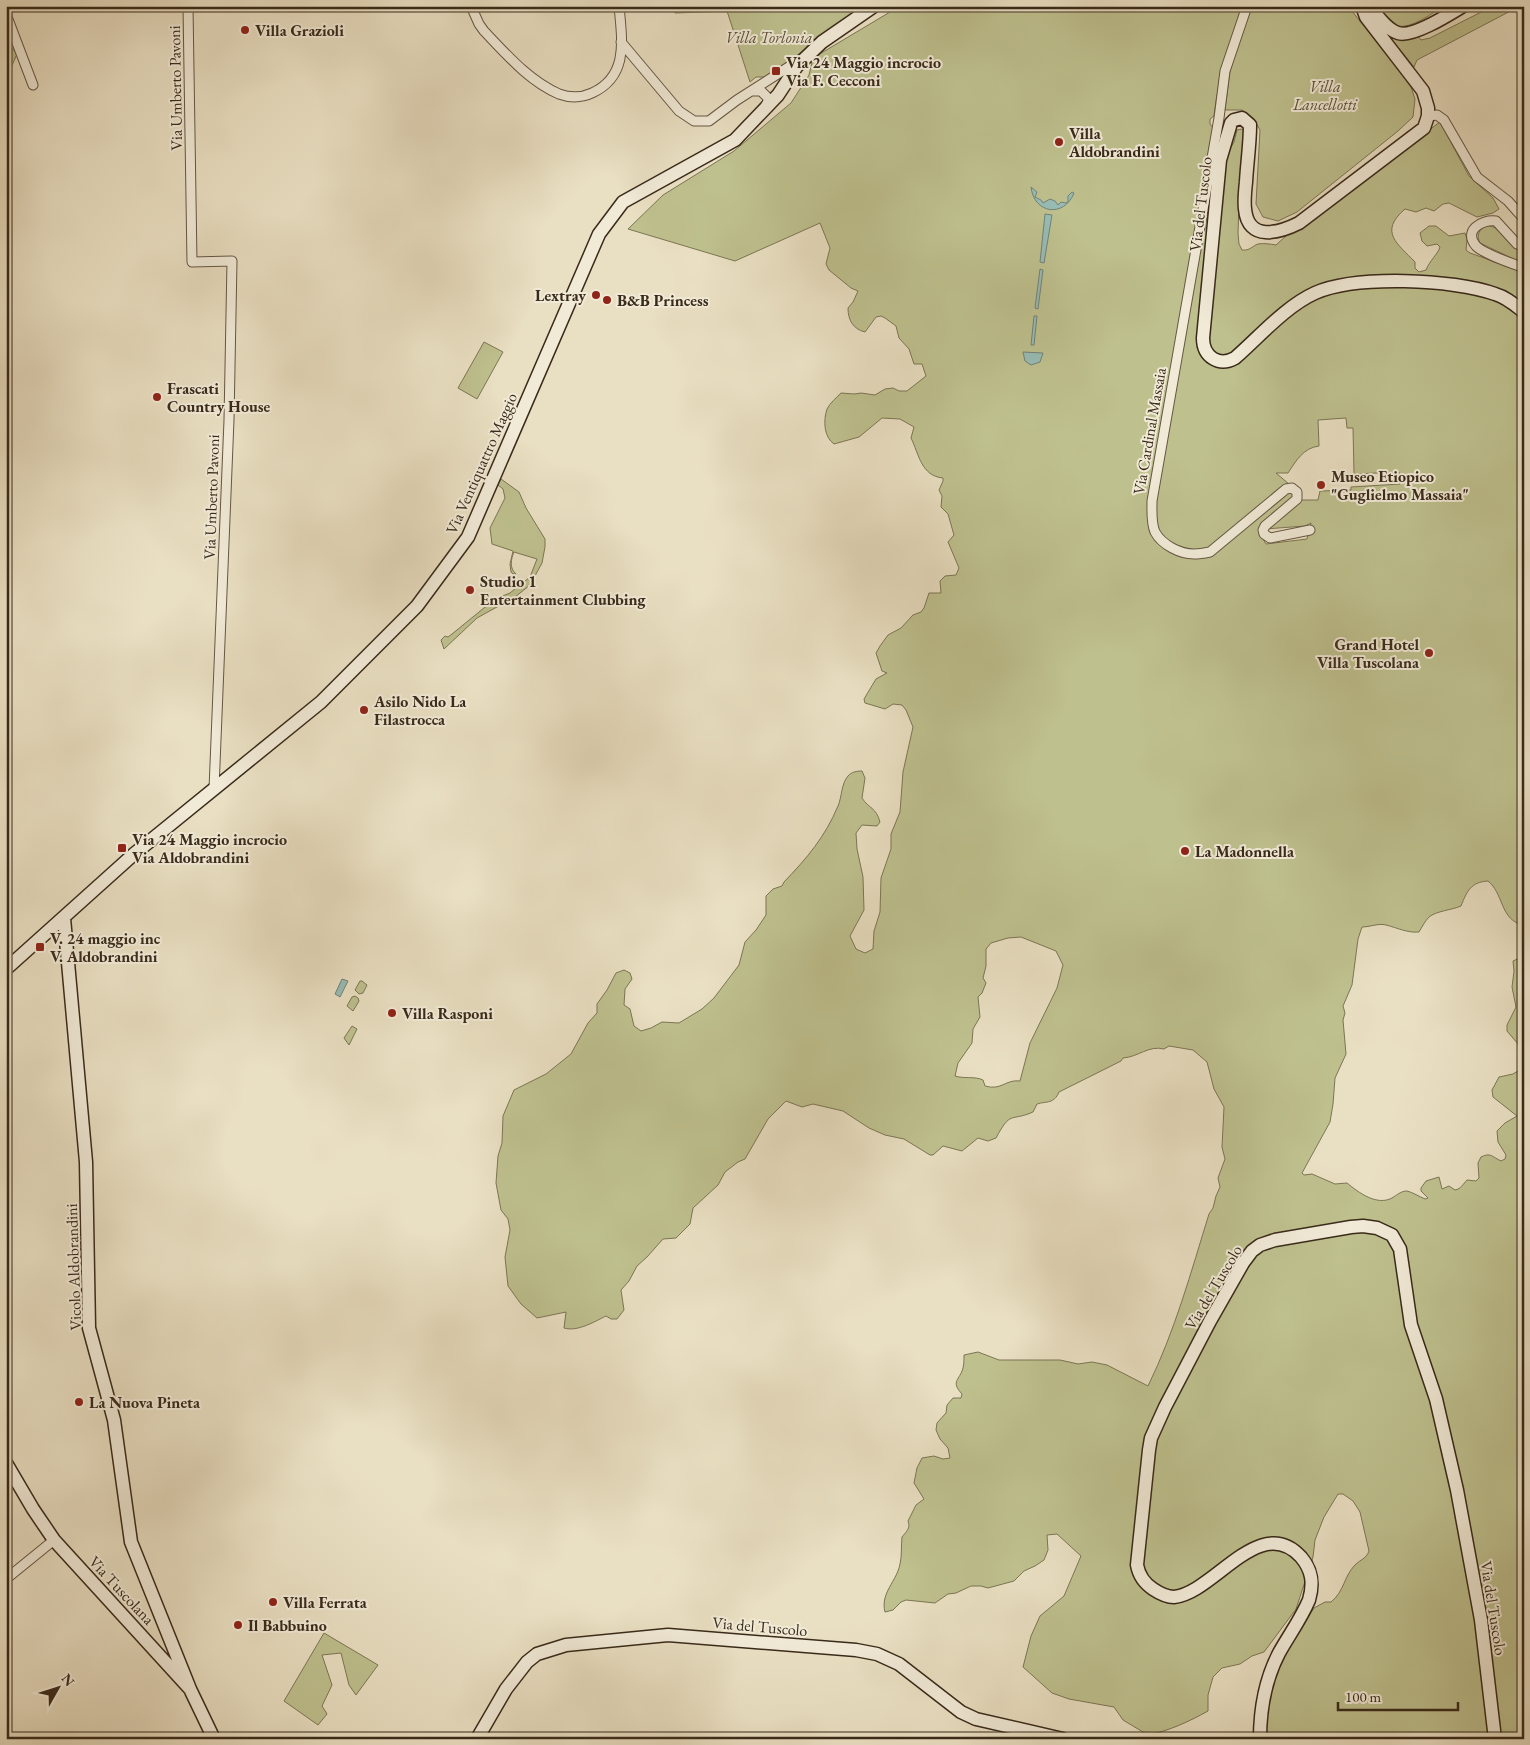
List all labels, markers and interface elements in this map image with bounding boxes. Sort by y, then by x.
place label: Villa Grazioli [255,20,344,41]
marker: Villa Grazioli [239,24,251,36]
street label: Via Umberto Pavoni [164,25,187,151]
park label: Villa Torlonia [725,27,813,48]
place label: Via 24 Maggio incrocio Via F. Cecconi [786,52,941,91]
marker: Via 24 Maggio incrocio Via F. Cecconi [770,65,782,77]
park label: Villa Lancellotti [1292,76,1358,115]
place label: Villa Aldobrandini [1068,123,1160,162]
marker: Villa Aldobrandini [1053,136,1065,148]
street label: Via del Tuscolo [1184,155,1217,253]
place label: Lextray [535,285,586,306]
marker: Lextray [590,289,602,301]
place label: B&B Princess [617,290,709,311]
marker: B&B Princess [601,294,613,306]
street label: Via Cardinal Massaia [1128,365,1171,496]
place label: Frascati Country House [167,378,271,417]
street label: Via Ventiquattro Maggio [441,389,522,537]
marker: Frascati Country House [151,391,163,403]
street label: Via Umberto Pavoni [199,434,224,560]
place label: Museo Etiopico "Guglielmo Massaia" [1331,466,1469,505]
marker: Museo Etiopico "Guglielmo Massaia" [1315,479,1327,491]
place label: Studio 1 Entertainment Clubbing [480,571,647,610]
marker: Studio 1 Entertainment Clubbing [464,584,476,596]
place label: Grand Hotel Villa Tuscolana [1317,634,1420,673]
marker: Grand Hotel Villa Tuscolana [1423,647,1435,659]
place label: Asilo Nido La Filastrocca [373,691,467,730]
marker: Asilo Nido La Filastrocca [358,704,370,716]
place label: Via 24 Maggio incrocio Via Aldobrandini [132,829,287,868]
place label: La Madonnella [1195,841,1295,862]
marker: Via 24 Maggio incrocio Via Aldobrandini [116,842,128,854]
marker: La Madonnella [1179,845,1191,857]
place label: V. 24 maggio inc V. Aldobrandini [50,928,161,967]
marker: V. 24 maggio inc V. Aldobrandini [34,941,46,953]
place label: Villa Rasponi [402,1003,493,1024]
marker: Villa Rasponi [386,1007,398,1019]
street label: Vicolo Aldobrandini [61,1203,86,1331]
street label: Via del Tuscolo [1180,1241,1247,1333]
place label: La Nuova Pineta [89,1392,201,1413]
marker: La Nuova Pineta [73,1396,85,1408]
street label: Via Tuscolana [84,1551,159,1630]
street label: Via del Tuscolo [1476,1559,1511,1657]
place label: Villa Ferrata [283,1592,368,1613]
marker: Villa Ferrata [267,1596,279,1608]
street label: Via del Tuscolo [712,1612,808,1641]
place label: Il Babbuino [248,1615,327,1636]
marker: Il Babbuino [232,1619,244,1631]
north arrow [32,1662,82,1712]
text: N [58,1670,79,1690]
scale bar [1338,1680,1458,1712]
text: 100 m [1345,1687,1382,1706]

